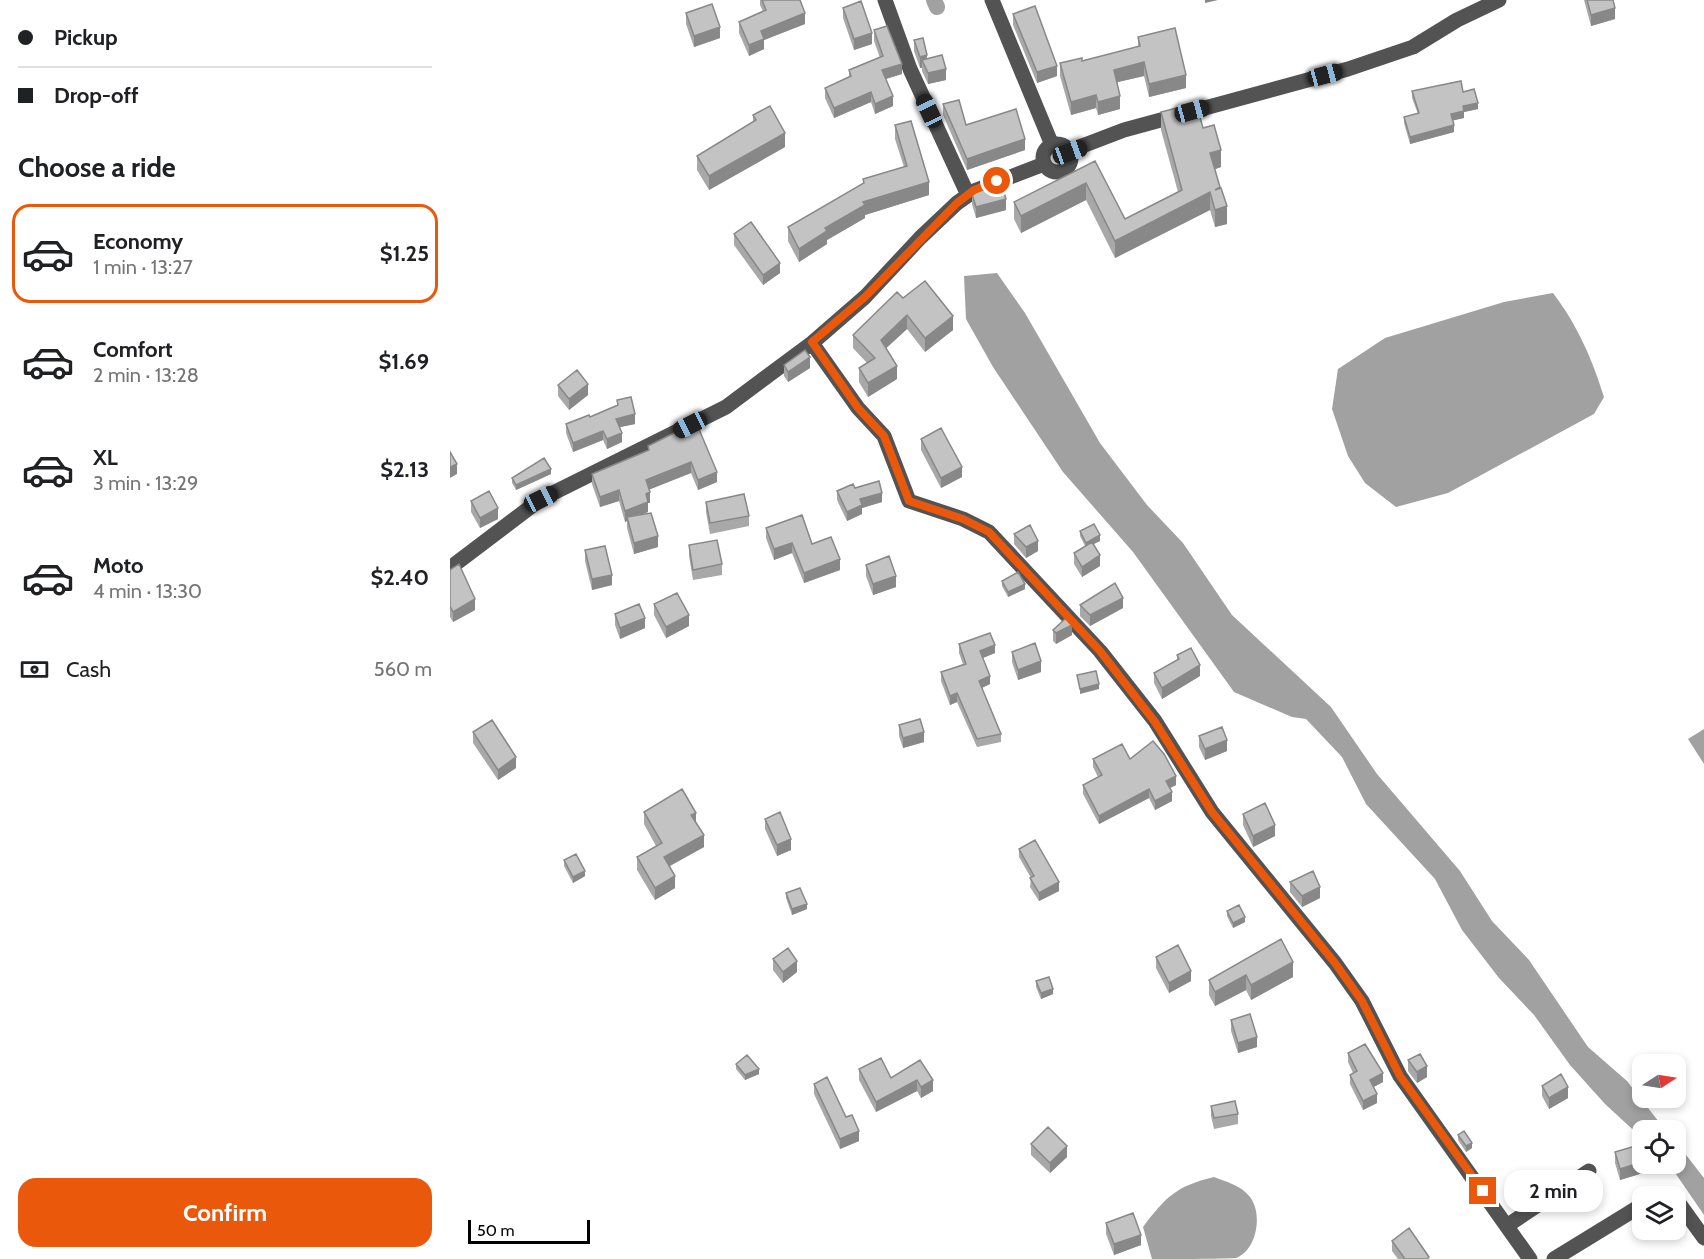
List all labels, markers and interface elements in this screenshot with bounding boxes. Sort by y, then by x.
text: Pickup [54,24,118,51]
car [1305,62,1345,88]
text: Drop-off [54,82,138,109]
car [913,91,945,131]
car [1172,98,1212,124]
car [1050,137,1090,167]
text: Choose a ride [18,151,176,184]
route start [983,167,1010,194]
icon: car [21,227,75,281]
text: Economy [93,228,183,255]
text: $1.25 [380,240,429,267]
text: 1 min · 13:27 [93,255,193,279]
icon: car [21,335,75,389]
text: Comfort [93,336,172,363]
text: $1.69 [379,348,429,375]
text: 2 min · 13:28 [93,363,199,387]
car [670,409,710,441]
icon: car [21,443,75,497]
text: XL [93,444,118,471]
text: $2.13 [380,456,429,483]
text: 3 min · 13:29 [93,471,198,495]
car [521,483,561,515]
icon: car [21,551,75,605]
text: Moto [93,552,144,579]
text: $2.40 [371,564,429,591]
text: 4 min · 13:30 [93,579,202,603]
icon: cash [18,653,51,686]
text: Cash [66,656,111,683]
text: 560 m [374,657,432,681]
north arrow [1632,1054,1686,1108]
map controls [1632,1054,1686,1240]
button: locate [1632,1120,1686,1174]
callout: 2 min [1504,1170,1603,1212]
route end [1469,1177,1496,1204]
button: Confirm [18,1178,432,1247]
text: 2 min [1529,1179,1578,1203]
button: layers [1632,1186,1686,1240]
scale bar [468,1217,590,1244]
text: 50 m [477,1221,514,1240]

